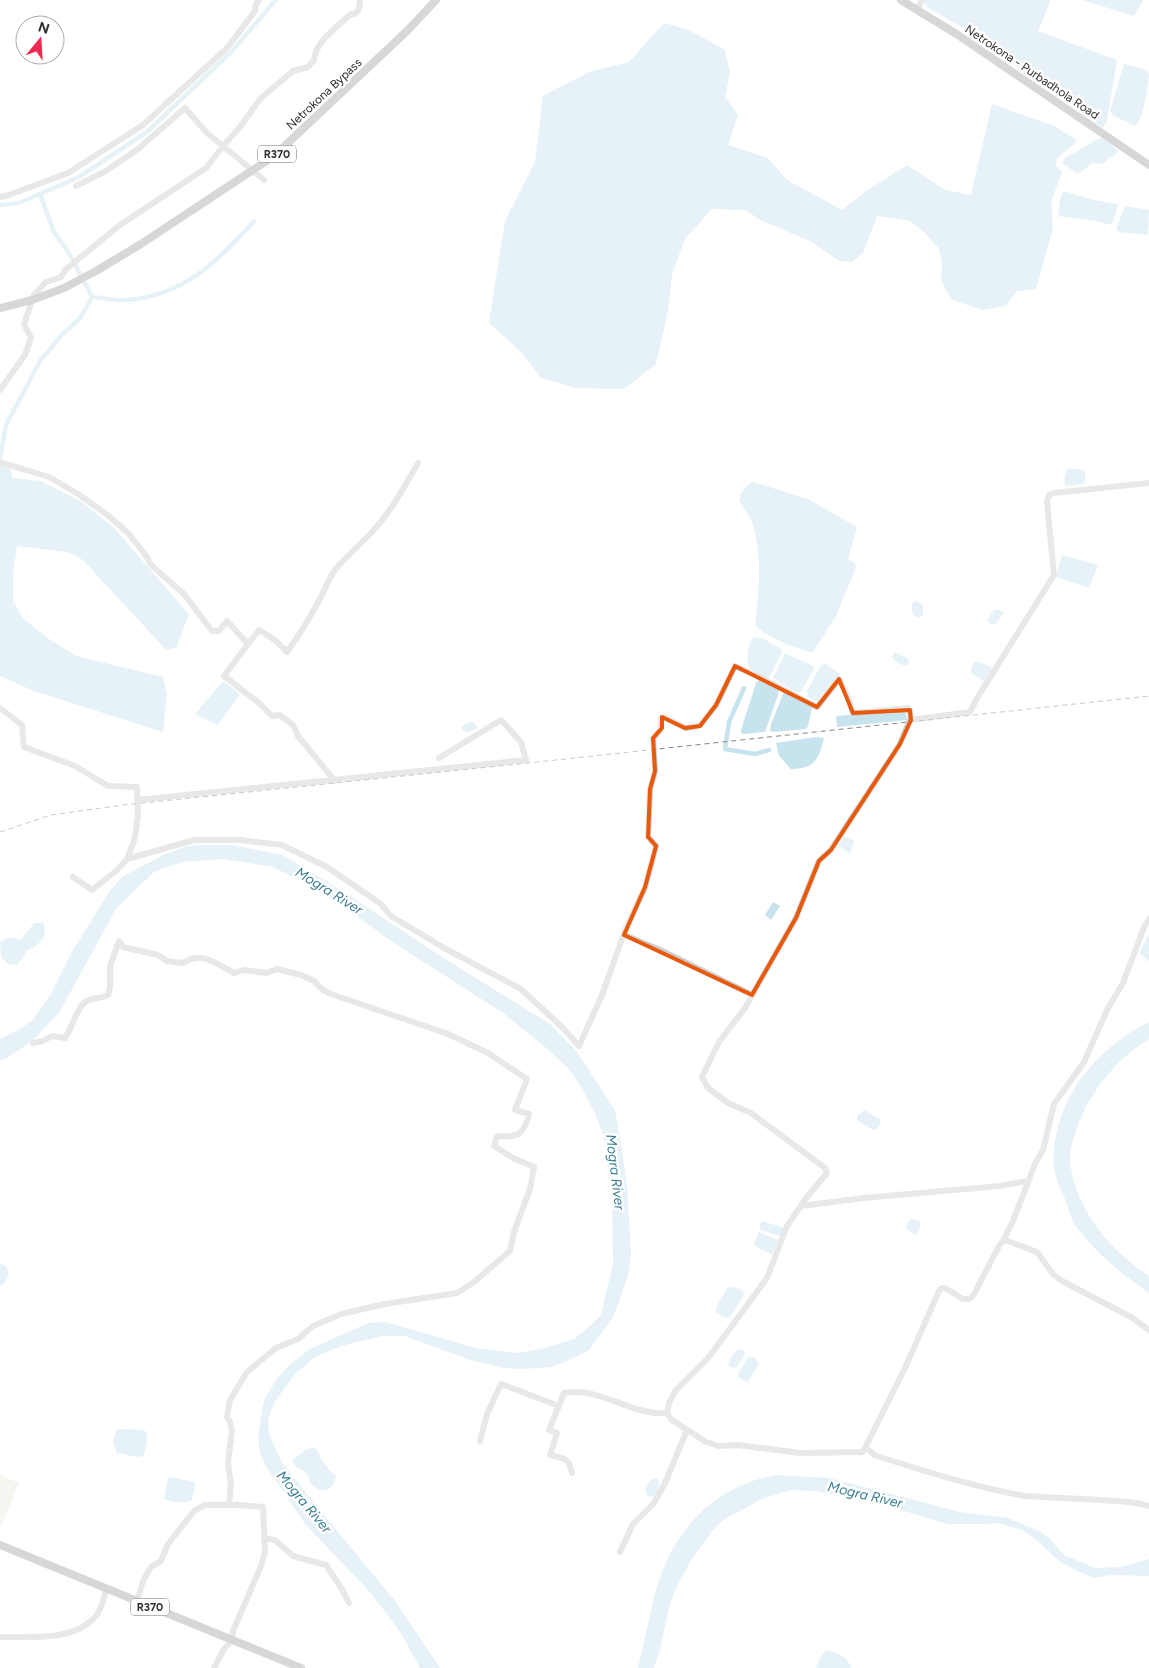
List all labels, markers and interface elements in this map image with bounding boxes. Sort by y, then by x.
north arrow [15,15,65,65]
text: N [36,18,52,38]
street label: Netrokona - Purbadhola Road [962,22,1102,122]
street label: Netrokona Bypass [283,55,365,132]
road number: R370 [258,146,296,162]
water label: Mogra River [292,864,367,919]
water label: Mogra River [602,1133,628,1212]
water label: Mogra River [273,1467,336,1538]
water label: Mogra River [826,1478,905,1512]
road number: R370 [131,1598,169,1615]

